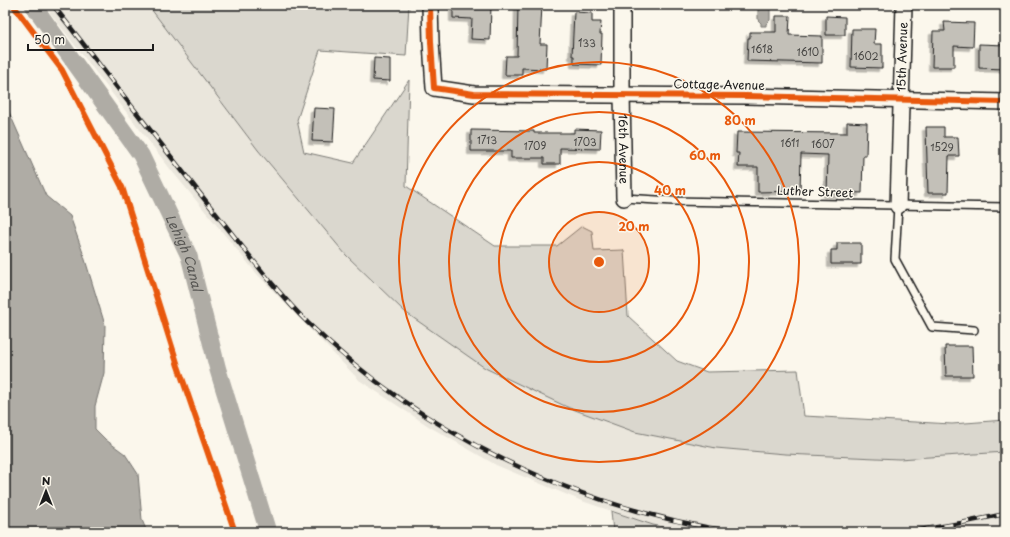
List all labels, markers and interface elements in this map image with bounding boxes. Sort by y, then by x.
street label: 15th Avenue [891,21,911,92]
scale bar [28,26,153,52]
text: 50 m [34,30,65,48]
house number: 133 [578,35,596,50]
house number: 1618 [751,41,773,56]
house number: 1610 [797,44,819,59]
house number: 1602 [853,48,879,63]
street label: Cottage Avenue [673,74,765,94]
text: 80 m [724,111,756,129]
street label: 16th Avenue [614,114,634,185]
house number: 1713 [477,132,497,147]
house number: 1703 [573,134,597,149]
house number: 1611 [781,135,800,150]
house number: 1607 [811,136,835,151]
house number: 1709 [524,138,546,153]
house number: 1529 [930,139,954,154]
text: 60 m [689,146,721,164]
text: 40 m [654,181,686,199]
street label: Luther Street [777,181,854,201]
water label: Lehigh Canal [161,211,208,295]
text: 20 m [618,217,650,235]
centre of rings [592,255,606,269]
north arrow [26,471,66,511]
text: N [42,472,51,489]

